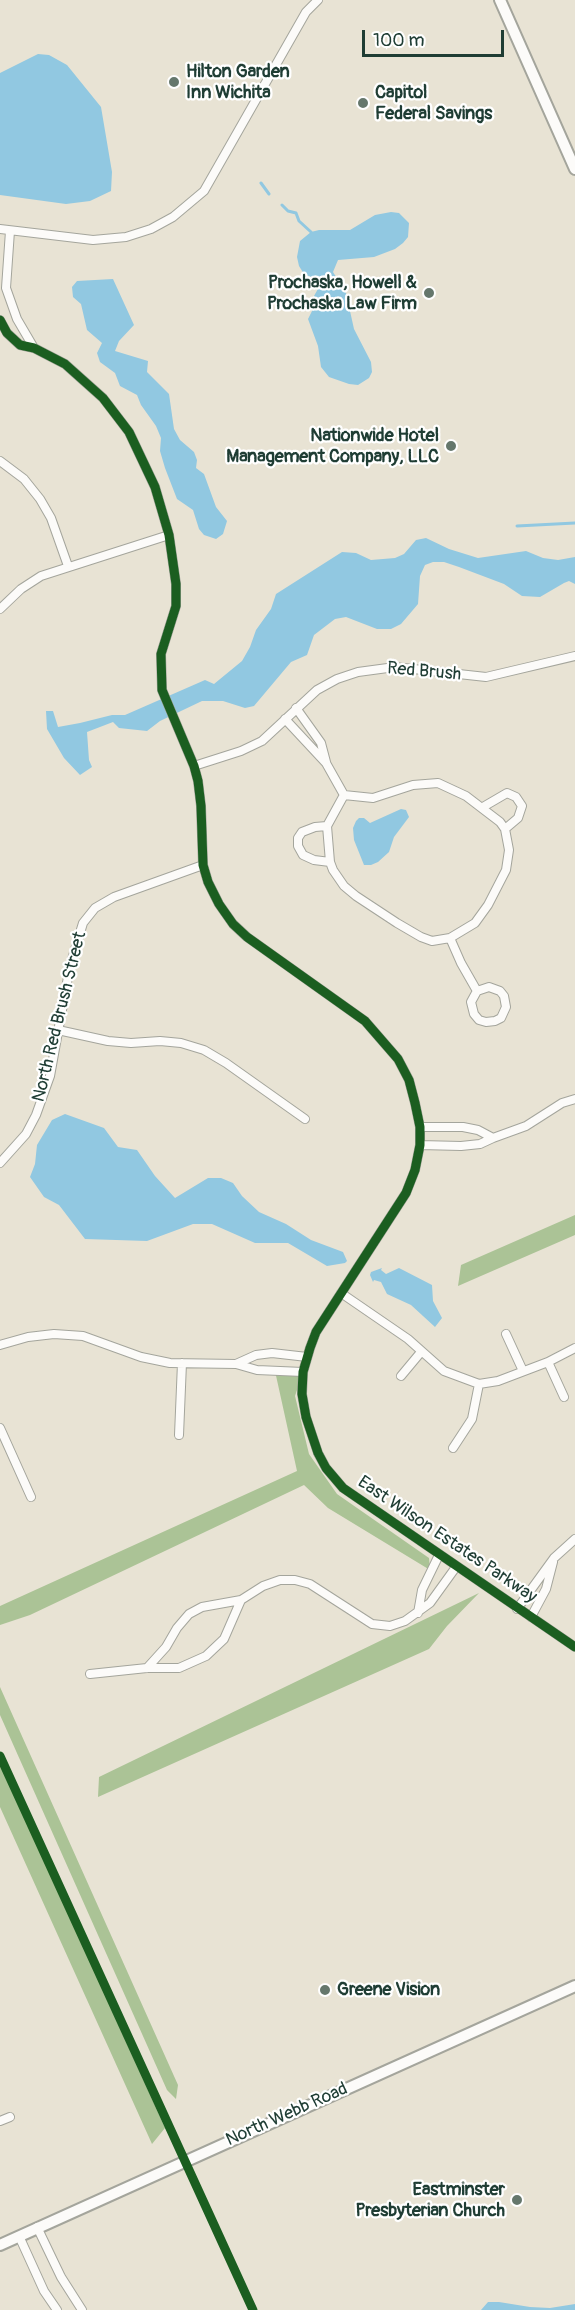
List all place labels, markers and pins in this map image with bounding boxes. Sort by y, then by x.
place label: Hilton Garden Inn Wichita [186,61,290,104]
marker: Hilton Garden Inn Wichita [167,75,181,89]
place label: Capitol Federal Savings [375,82,492,124]
marker: Capitol Federal Savings [356,96,370,110]
place label: Prochaska, Howell & Prochaska Law Firm [267,272,417,314]
marker: Prochaska, Howell & Prochaska Law Firm [422,286,436,300]
place label: Nationwide Hotel Management Company, LLC [226,425,439,468]
marker: Nationwide Hotel Management Company, LLC [444,439,458,453]
place label: Greene Vision [337,1979,440,2001]
marker: Greene Vision [318,1983,332,1997]
place label: Eastminster Presbyterian Church [356,2179,505,2222]
marker: Eastminster Presbyterian Church [510,2193,524,2207]

